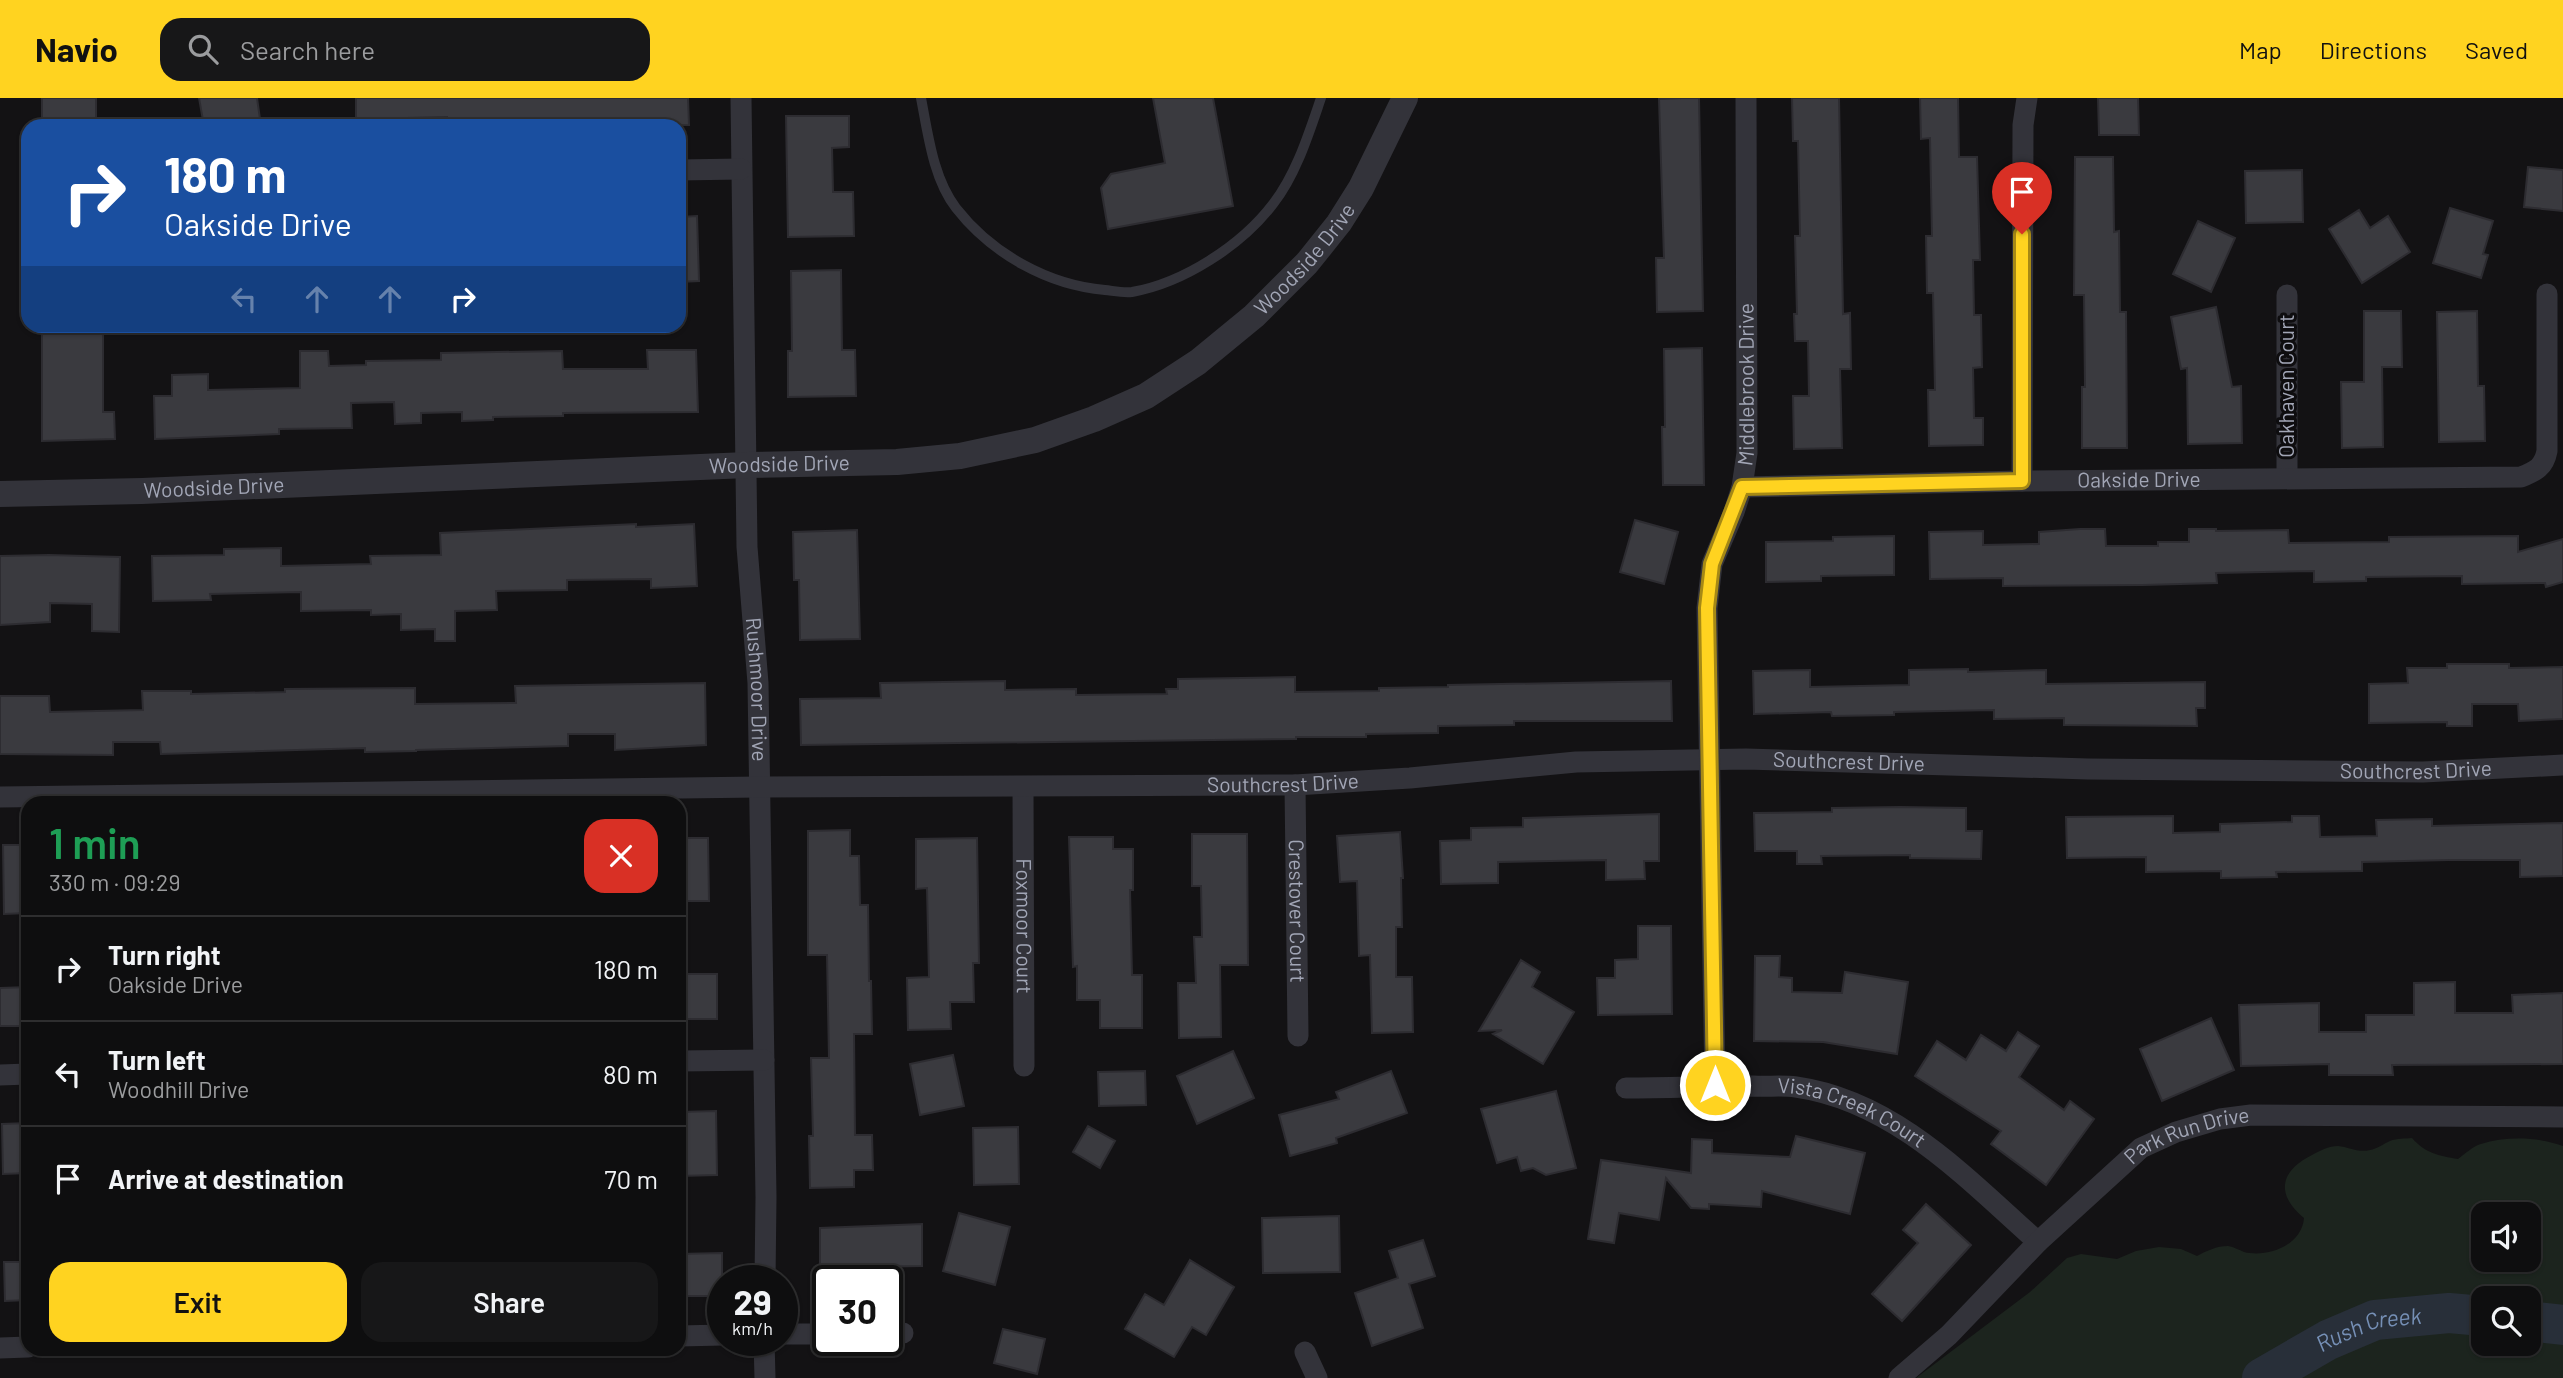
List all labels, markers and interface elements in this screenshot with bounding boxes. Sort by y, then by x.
search box [160,18,650,81]
text: Navio [35,29,118,69]
icon: search [184,30,222,68]
text: Search here [240,34,375,65]
text: Map [2239,35,2282,64]
text: Directions [2320,35,2427,64]
text: Saved [2465,35,2528,64]
text: 180 m [164,144,287,203]
icon: right [49,147,140,238]
pin [1992,162,2052,234]
icon: arrive [2003,173,2041,211]
street label: Woodside Drive [1248,198,1359,320]
text: Oakside Drive [164,204,352,242]
icon: left [225,280,263,318]
icon: ahead [298,280,336,318]
icon: ahead [371,280,409,318]
icon: right [444,280,482,318]
street label: Middlebrook Drive [1731,303,1758,467]
street label: Oakhaven Court [2273,314,2298,458]
street label: Woodside Drive [708,449,850,478]
street label: Oakside Drive [2077,466,2201,492]
street label: Woodside Drive [143,471,285,502]
street label: Rushmoor Drive [742,616,773,762]
street label: Southcrest Drive [1773,746,1925,775]
street label: Southcrest Drive [2340,755,2492,783]
street label: Southcrest Drive [1207,767,1360,796]
text: 1 min [49,817,141,867]
button: close [584,819,658,893]
street label: Crestover Court [1285,839,1311,983]
street label: Foxmoor Court [1012,858,1038,994]
text: 330 m · 09:29 [49,868,180,896]
text: Turn right [108,939,221,970]
icon: right [49,950,87,988]
text: 180 m [594,953,658,984]
text: Oakside Drive [108,970,243,998]
text: Turn left [108,1044,206,1075]
position arrow [1678,1048,1752,1122]
icon: left [49,1055,87,1093]
text: 80 m [603,1058,658,1089]
street label: Vista Creek Court [1777,1072,1931,1152]
text: Woodhill Drive [108,1075,249,1103]
street label: Park Run Drive [2118,1101,2251,1168]
icon: arrive [49,1160,87,1198]
text: Arrive at destination [108,1163,344,1194]
text: 70 m [604,1163,658,1194]
map controls [2471,1202,2541,1356]
button: sound [2471,1202,2541,1272]
button: Exit [49,1262,347,1342]
button: Share [361,1262,658,1342]
speed limit sign: 30 [812,1265,903,1356]
text: 29 [733,1280,772,1322]
button: search [2471,1286,2541,1356]
water label: Rush Creek [2310,1301,2423,1357]
text: km/h [732,1317,773,1339]

